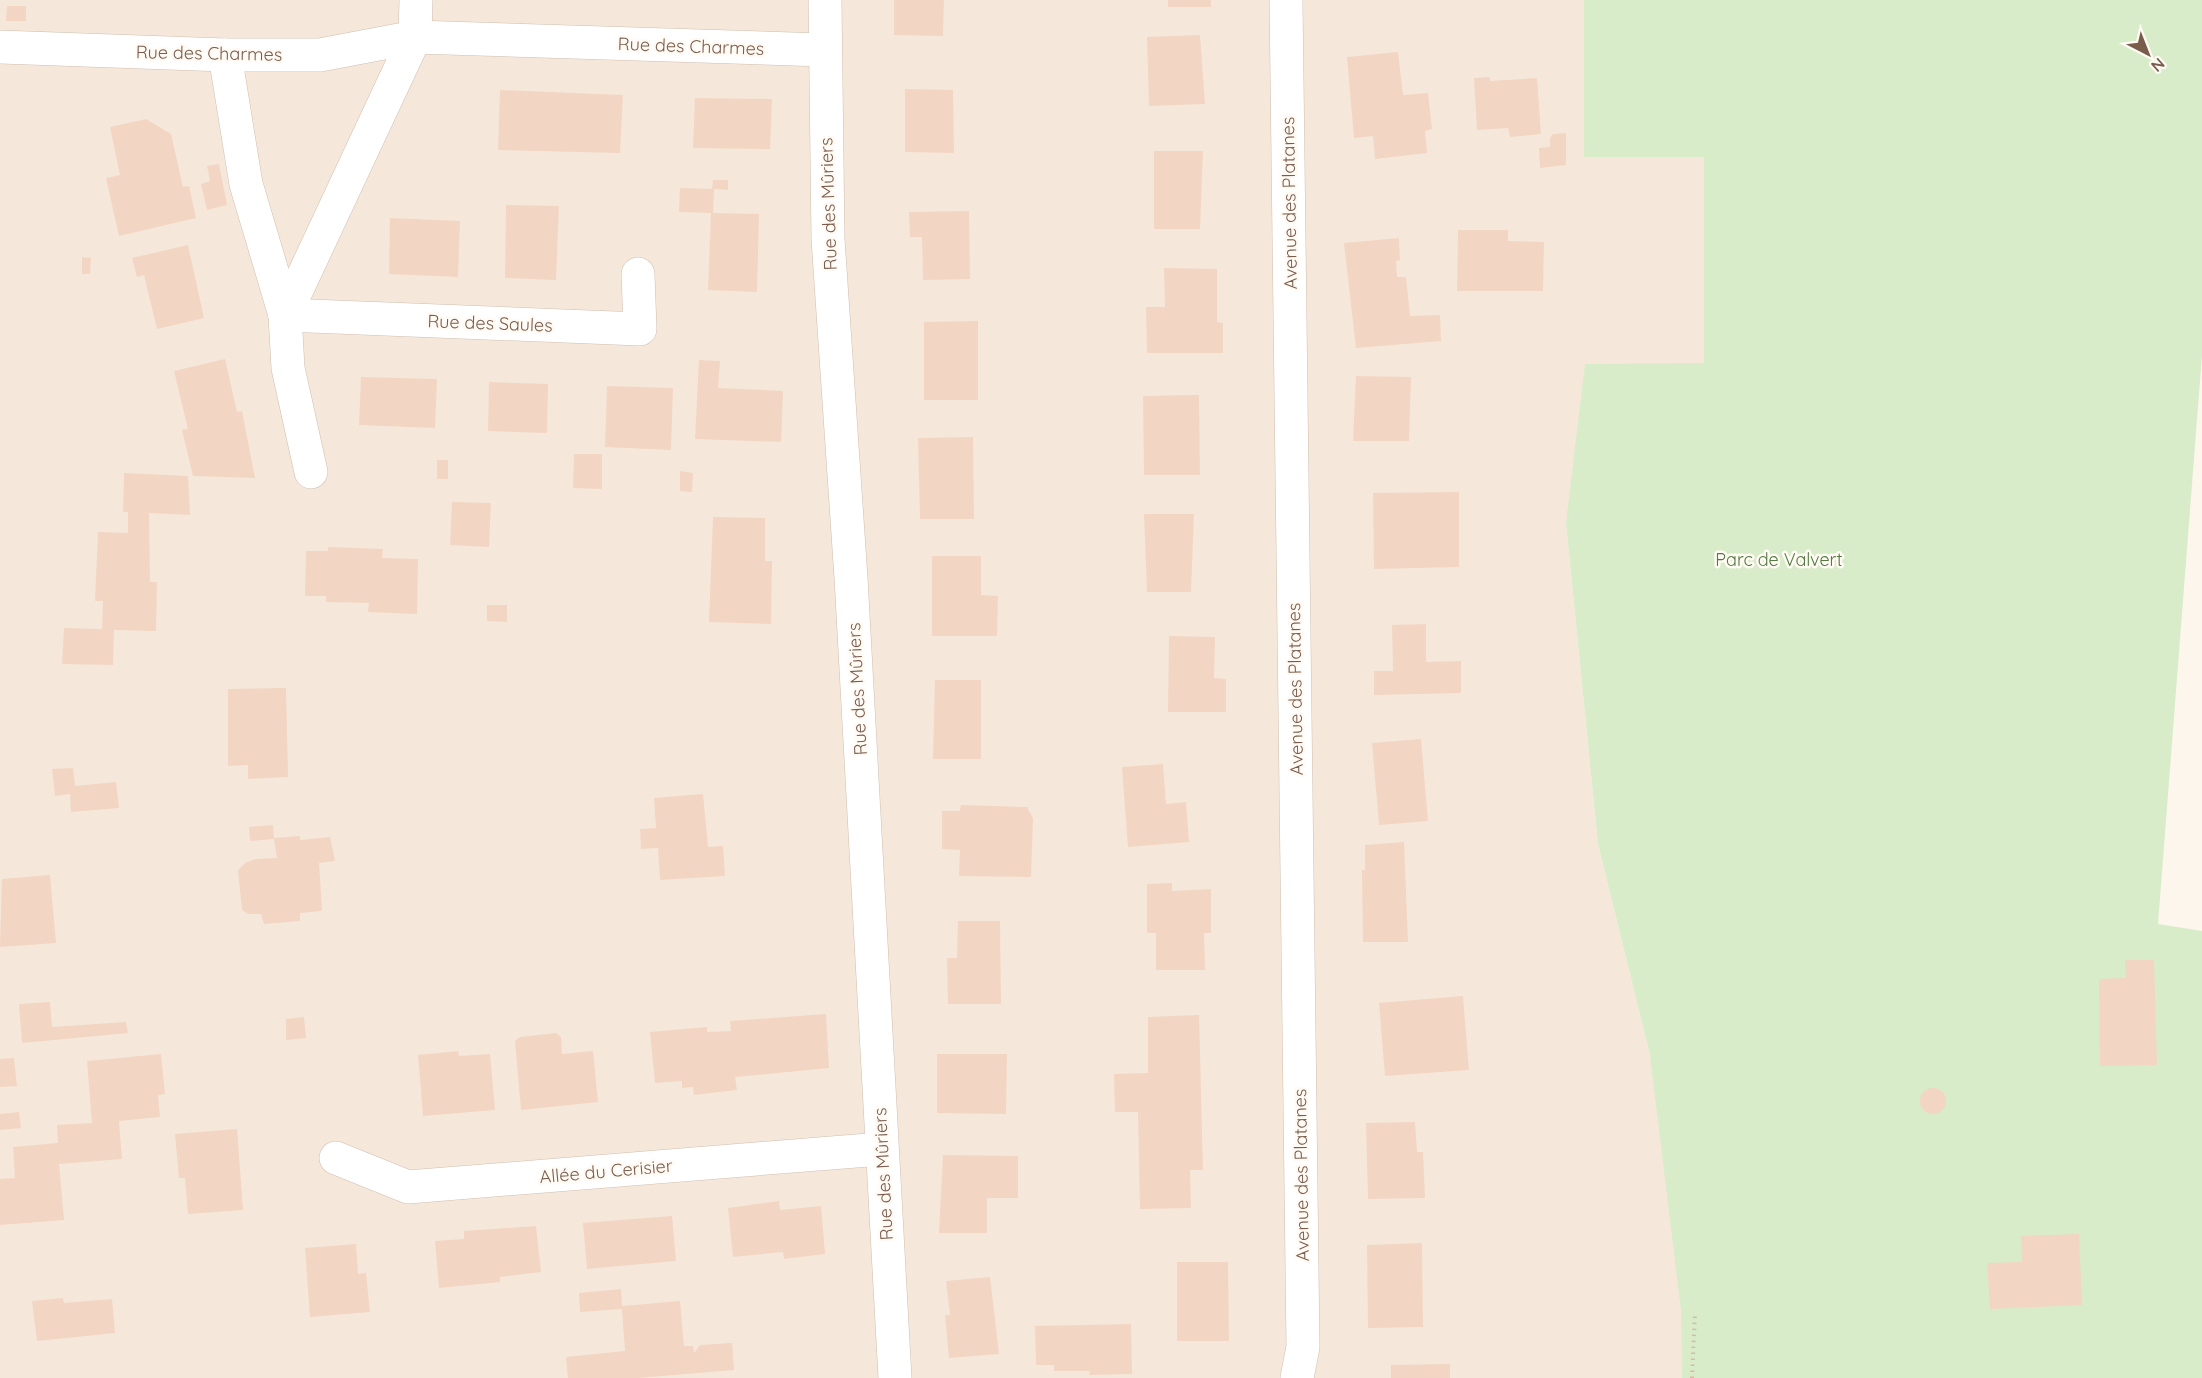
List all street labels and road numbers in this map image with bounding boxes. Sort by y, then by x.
street label: Rue des Charmes [617,32,765,60]
street label: Rue des Charmes [136,40,282,66]
street label: Avenue des Platanes [1276,116,1302,290]
street label: Rue des Mûriers [814,137,842,271]
street label: Rue des Saules [427,309,553,337]
street label: Avenue des Platanes [1282,602,1308,776]
street label: Rue des Mûriers [842,622,872,756]
street label: Avenue des Platanes [1288,1088,1314,1262]
street label: Rue des Mûriers [868,1107,898,1241]
street label: Allée du Cerisier [539,1154,674,1188]

